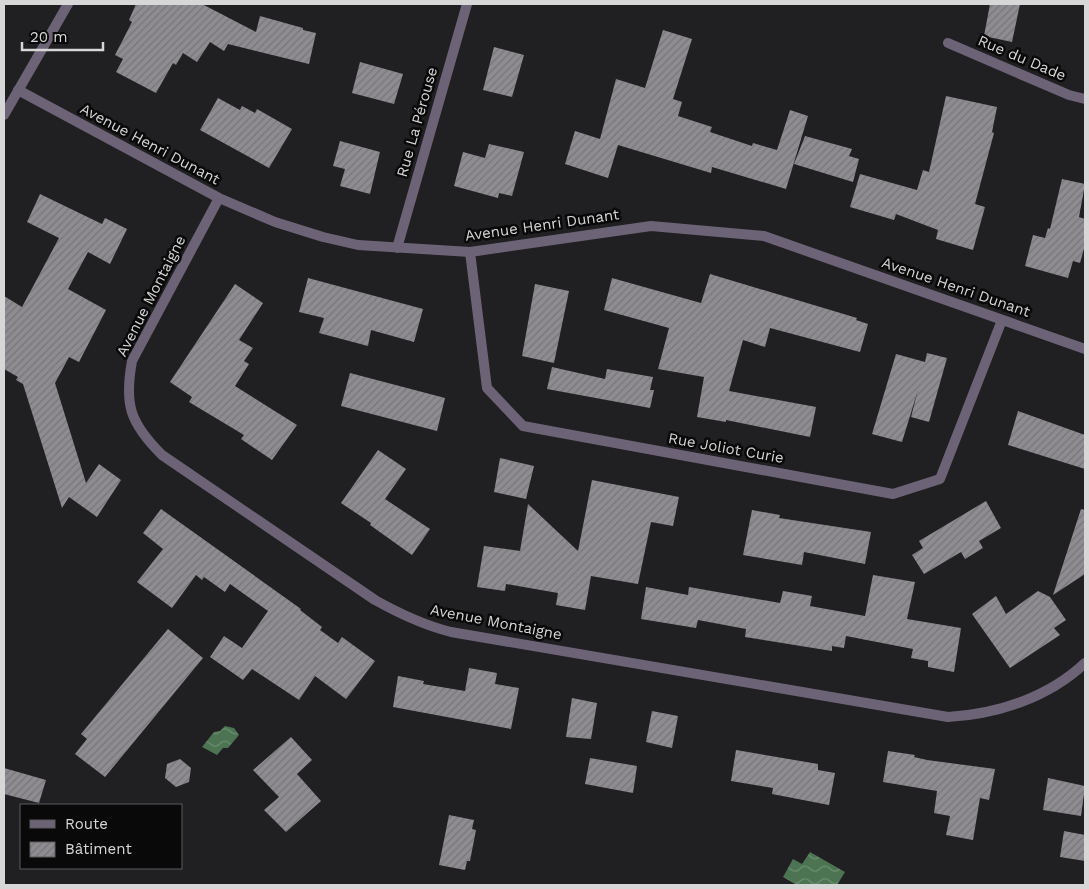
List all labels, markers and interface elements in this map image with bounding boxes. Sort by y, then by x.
scale bar [22,20,104,52]
text: 20 m [30,28,68,46]
street label: Rue du Dade [975,31,1069,85]
street label: Rue La Pérouse [393,65,441,179]
street label: Avenue Henri Dunant [77,100,224,189]
street label: Avenue Henri Dunant [464,205,621,245]
street label: Avenue Montaigne [113,232,189,360]
street label: Avenue Henri Dunant [880,253,1033,321]
street label: Rue Joliot Curie [667,429,785,467]
street label: Avenue Montaigne [429,600,563,644]
legend [20,804,182,869]
text: Route [65,815,108,833]
text: Bâtiment [65,840,132,858]

